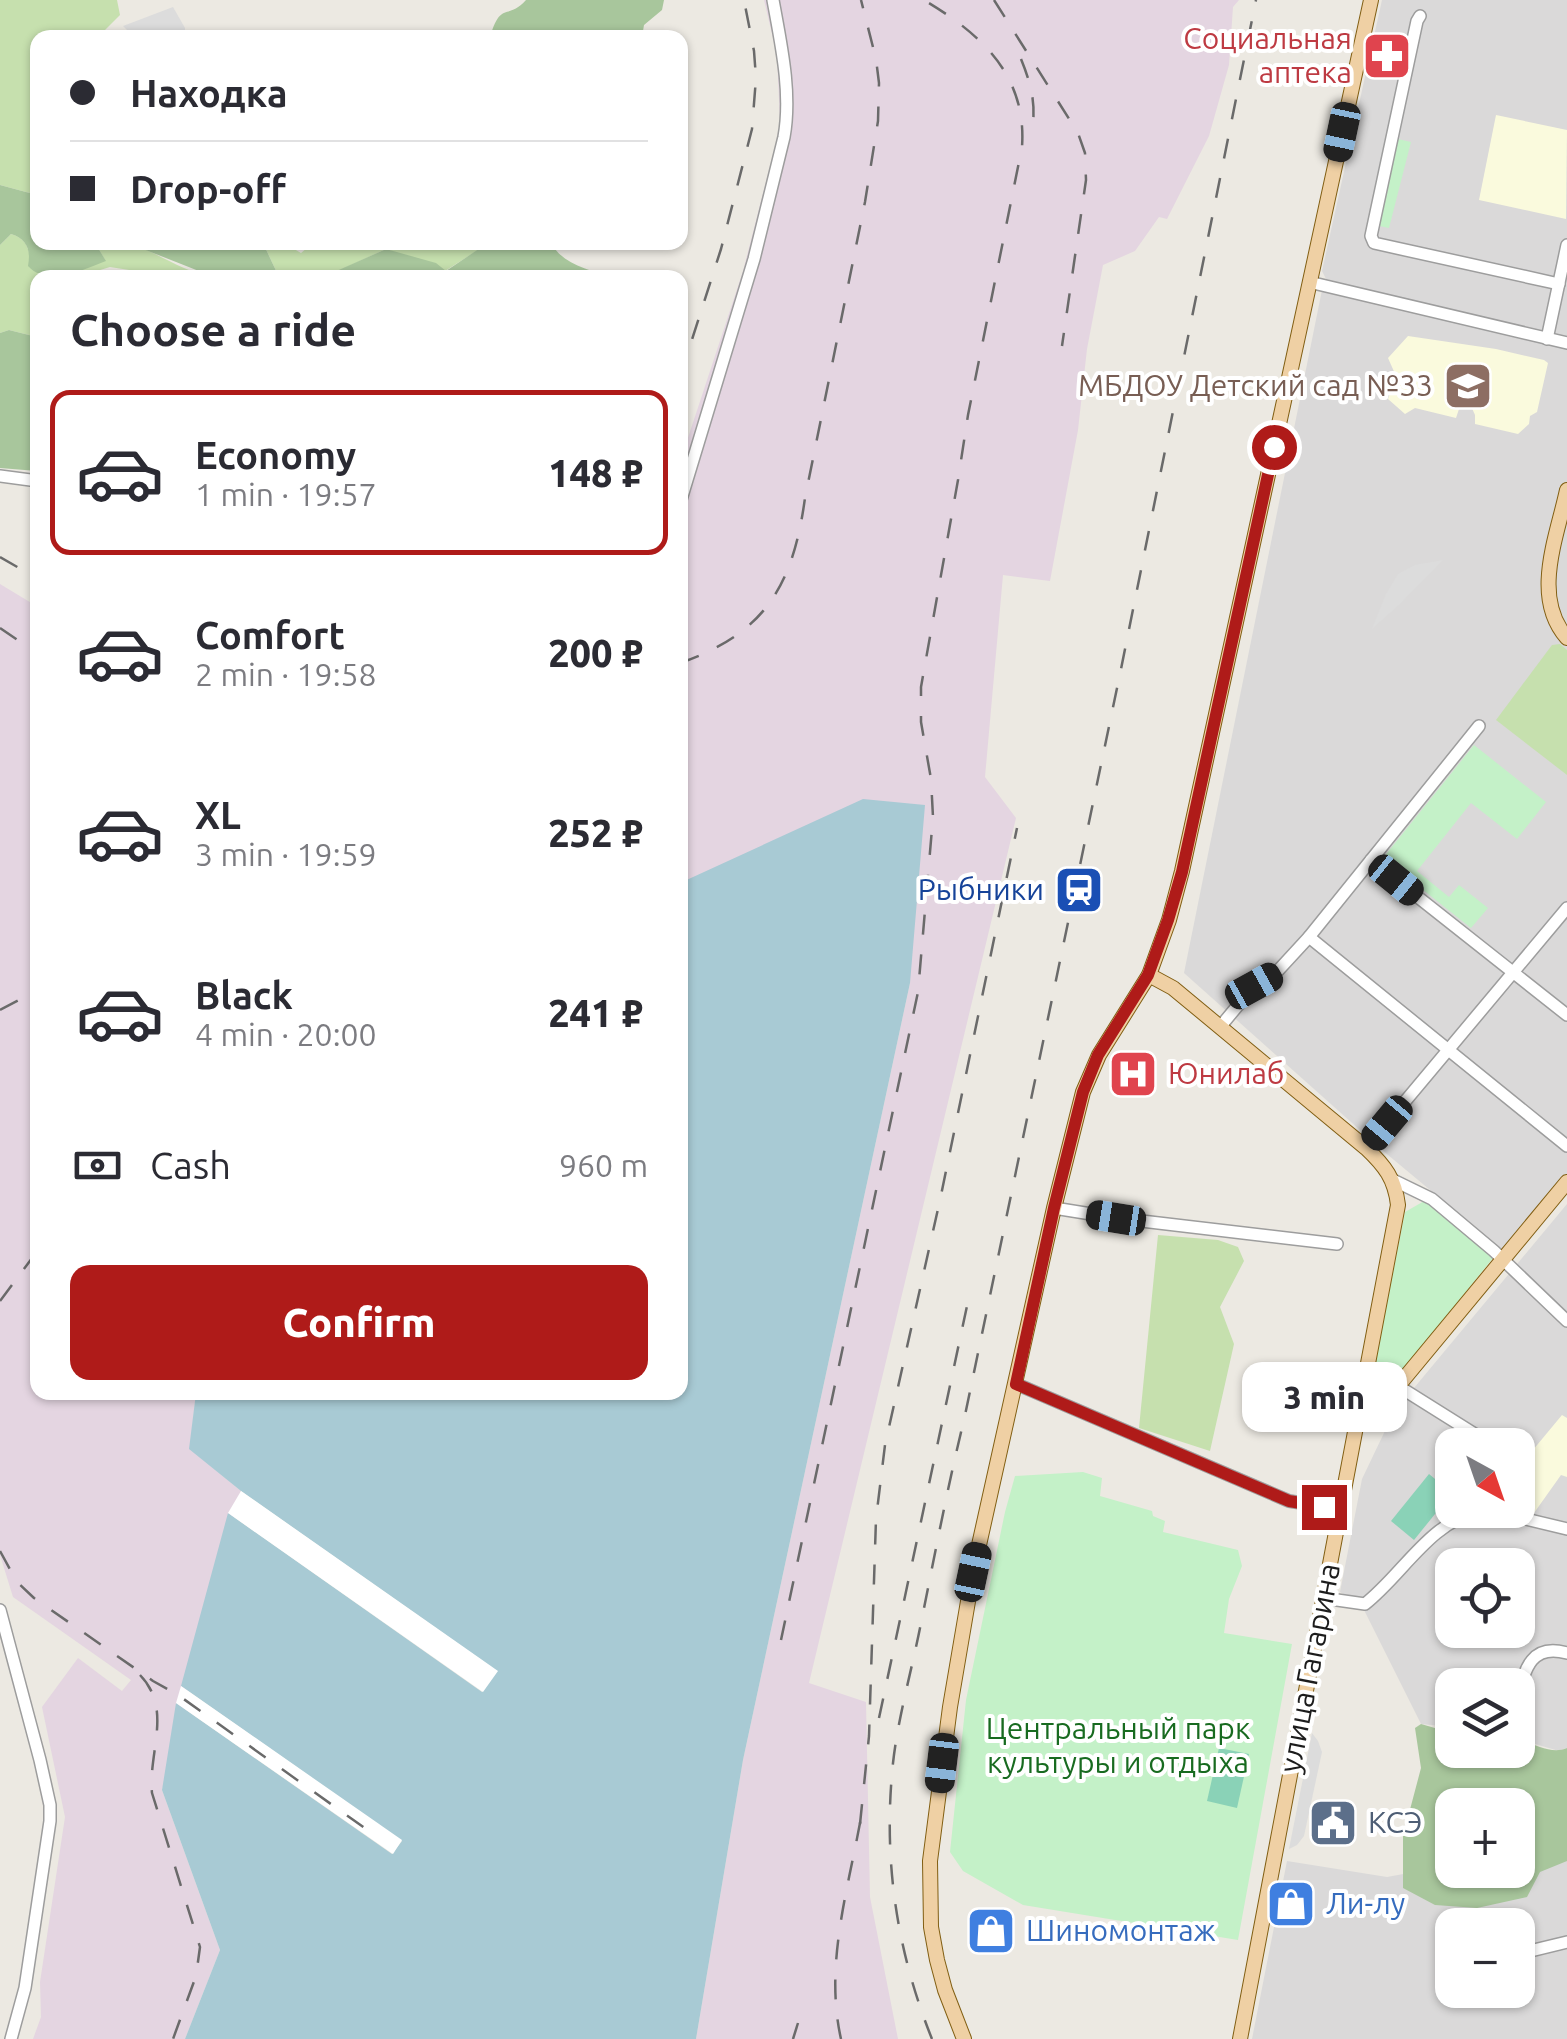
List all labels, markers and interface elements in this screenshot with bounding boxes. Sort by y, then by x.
place label: Социальная аптека [1183,21,1352,89]
pharmacy icon: Социальная аптека [1361,30,1413,82]
text: Находка [130,72,288,114]
car [1321,100,1363,164]
text: Drop-off [130,168,286,210]
text: Choose a ride [70,304,356,355]
school or university icon: МБДОУ Детский сад №33 [1442,360,1494,412]
place label: МБДОУ Детский сад №33 [1078,368,1433,402]
route start [1252,425,1297,470]
icon: car [75,428,165,518]
text: Economy [195,434,356,476]
text: 148 ₽ [548,452,643,494]
text: 1 min · 19:57 [195,476,377,512]
icon: car [75,608,165,698]
text: Comfort [195,614,345,656]
text: 200 ₽ [548,632,643,674]
text: 2 min · 19:58 [195,656,377,692]
icon: car [75,788,165,878]
text: XL [195,794,241,836]
text: 252 ₽ [548,812,643,854]
text: 3 min · 19:59 [195,836,377,872]
car [1363,849,1429,911]
station icon: Рыбники [1053,864,1105,916]
place label: Рыбники [918,872,1044,906]
car [1220,958,1288,1014]
icon: car [75,968,165,1058]
text: Black [195,974,293,1016]
text: 241 ₽ [548,992,643,1034]
text: 4 min · 20:00 [195,1016,377,1052]
hospital icon: Юнилаб [1107,1048,1159,1100]
place label: Юнилаб [1168,1056,1284,1090]
car [1356,1090,1418,1156]
icon: cash [70,1138,125,1193]
text: Cash [150,1144,231,1186]
text: 960 m [559,1147,648,1183]
car [1084,1198,1148,1238]
button: Confirm [70,1265,648,1380]
callout: 3 min [1242,1362,1406,1432]
text: 3 min [1284,1379,1365,1415]
north arrow [1435,1428,1535,1528]
map controls [1435,1428,1535,2008]
route end [1302,1485,1347,1530]
car [952,1540,994,1604]
button: locate [1435,1548,1535,1648]
street label: улица Гагарина [1272,1560,1346,1775]
button: layers [1435,1668,1535,1768]
park label: Центральный парк культуры и отдыха [986,1711,1250,1779]
car [923,1731,961,1795]
button: + [1435,1788,1535,1888]
public building icon: КСЭ [1307,1797,1359,1849]
place label: КСЭ [1368,1805,1422,1839]
shop icon: Ли-лу [1265,1878,1317,1930]
place label: Ли-лу [1326,1886,1405,1920]
shop icon: Шиномонтаж [965,1905,1017,1957]
button: − [1435,1908,1535,2008]
place label: Шиномонтаж [1026,1913,1216,1947]

